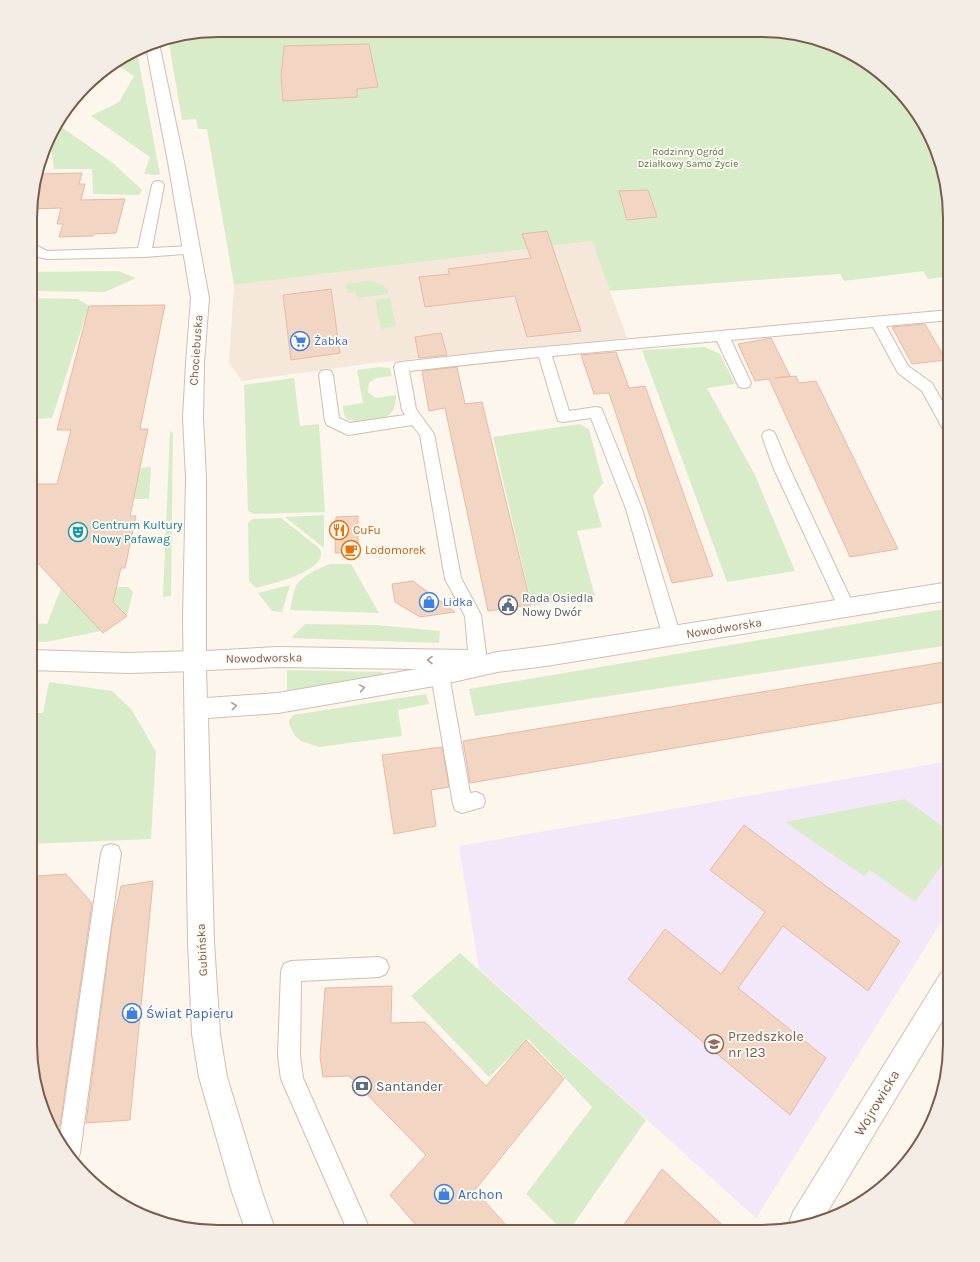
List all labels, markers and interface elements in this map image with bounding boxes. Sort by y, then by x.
park label: Rodzinny Ogród Działkowy Samo Życie [638,146,738,170]
street label: Chociebuska [187,314,205,386]
supermarket icon: Żabka [289,330,311,352]
place label: Żabka [314,334,348,348]
place label: Centrum Kultury Nowy Pafawag [92,518,183,546]
restaurant icon: CuFu [328,519,350,541]
theatre icon: Centrum Kultury Nowy Pafawag [67,521,89,543]
place label: CuFu [353,523,381,537]
cafe icon: Lodomorek [340,539,362,561]
place label: Lodomorek [365,543,426,557]
shop icon: Lidka [418,591,440,613]
place label: Rada Osiedla Nowy Dwór [522,591,593,619]
public building icon: Rada Osiedla Nowy Dwór [497,594,519,616]
place label: Lidka [443,595,473,609]
street label: Nowodworska [685,615,763,641]
street label: Nowodworska [226,650,302,666]
one-way arrow [427,656,433,664]
one-way arrow [359,684,365,693]
one-way arrow [231,702,237,711]
street label: Gubińska [194,923,210,977]
shop icon: Świat Papieru [121,1002,143,1024]
place label: Świat Papieru [146,1005,234,1022]
place label: Przedszkole nr 123 [728,1028,804,1061]
school or university icon: Przedszkole nr 123 [703,1033,725,1055]
street label: Wojrowicka [851,1067,903,1139]
bank icon: Santander [351,1075,373,1097]
place label: Santander [376,1078,444,1095]
shop icon: Archon [433,1183,455,1205]
place label: Archon [458,1186,503,1203]

